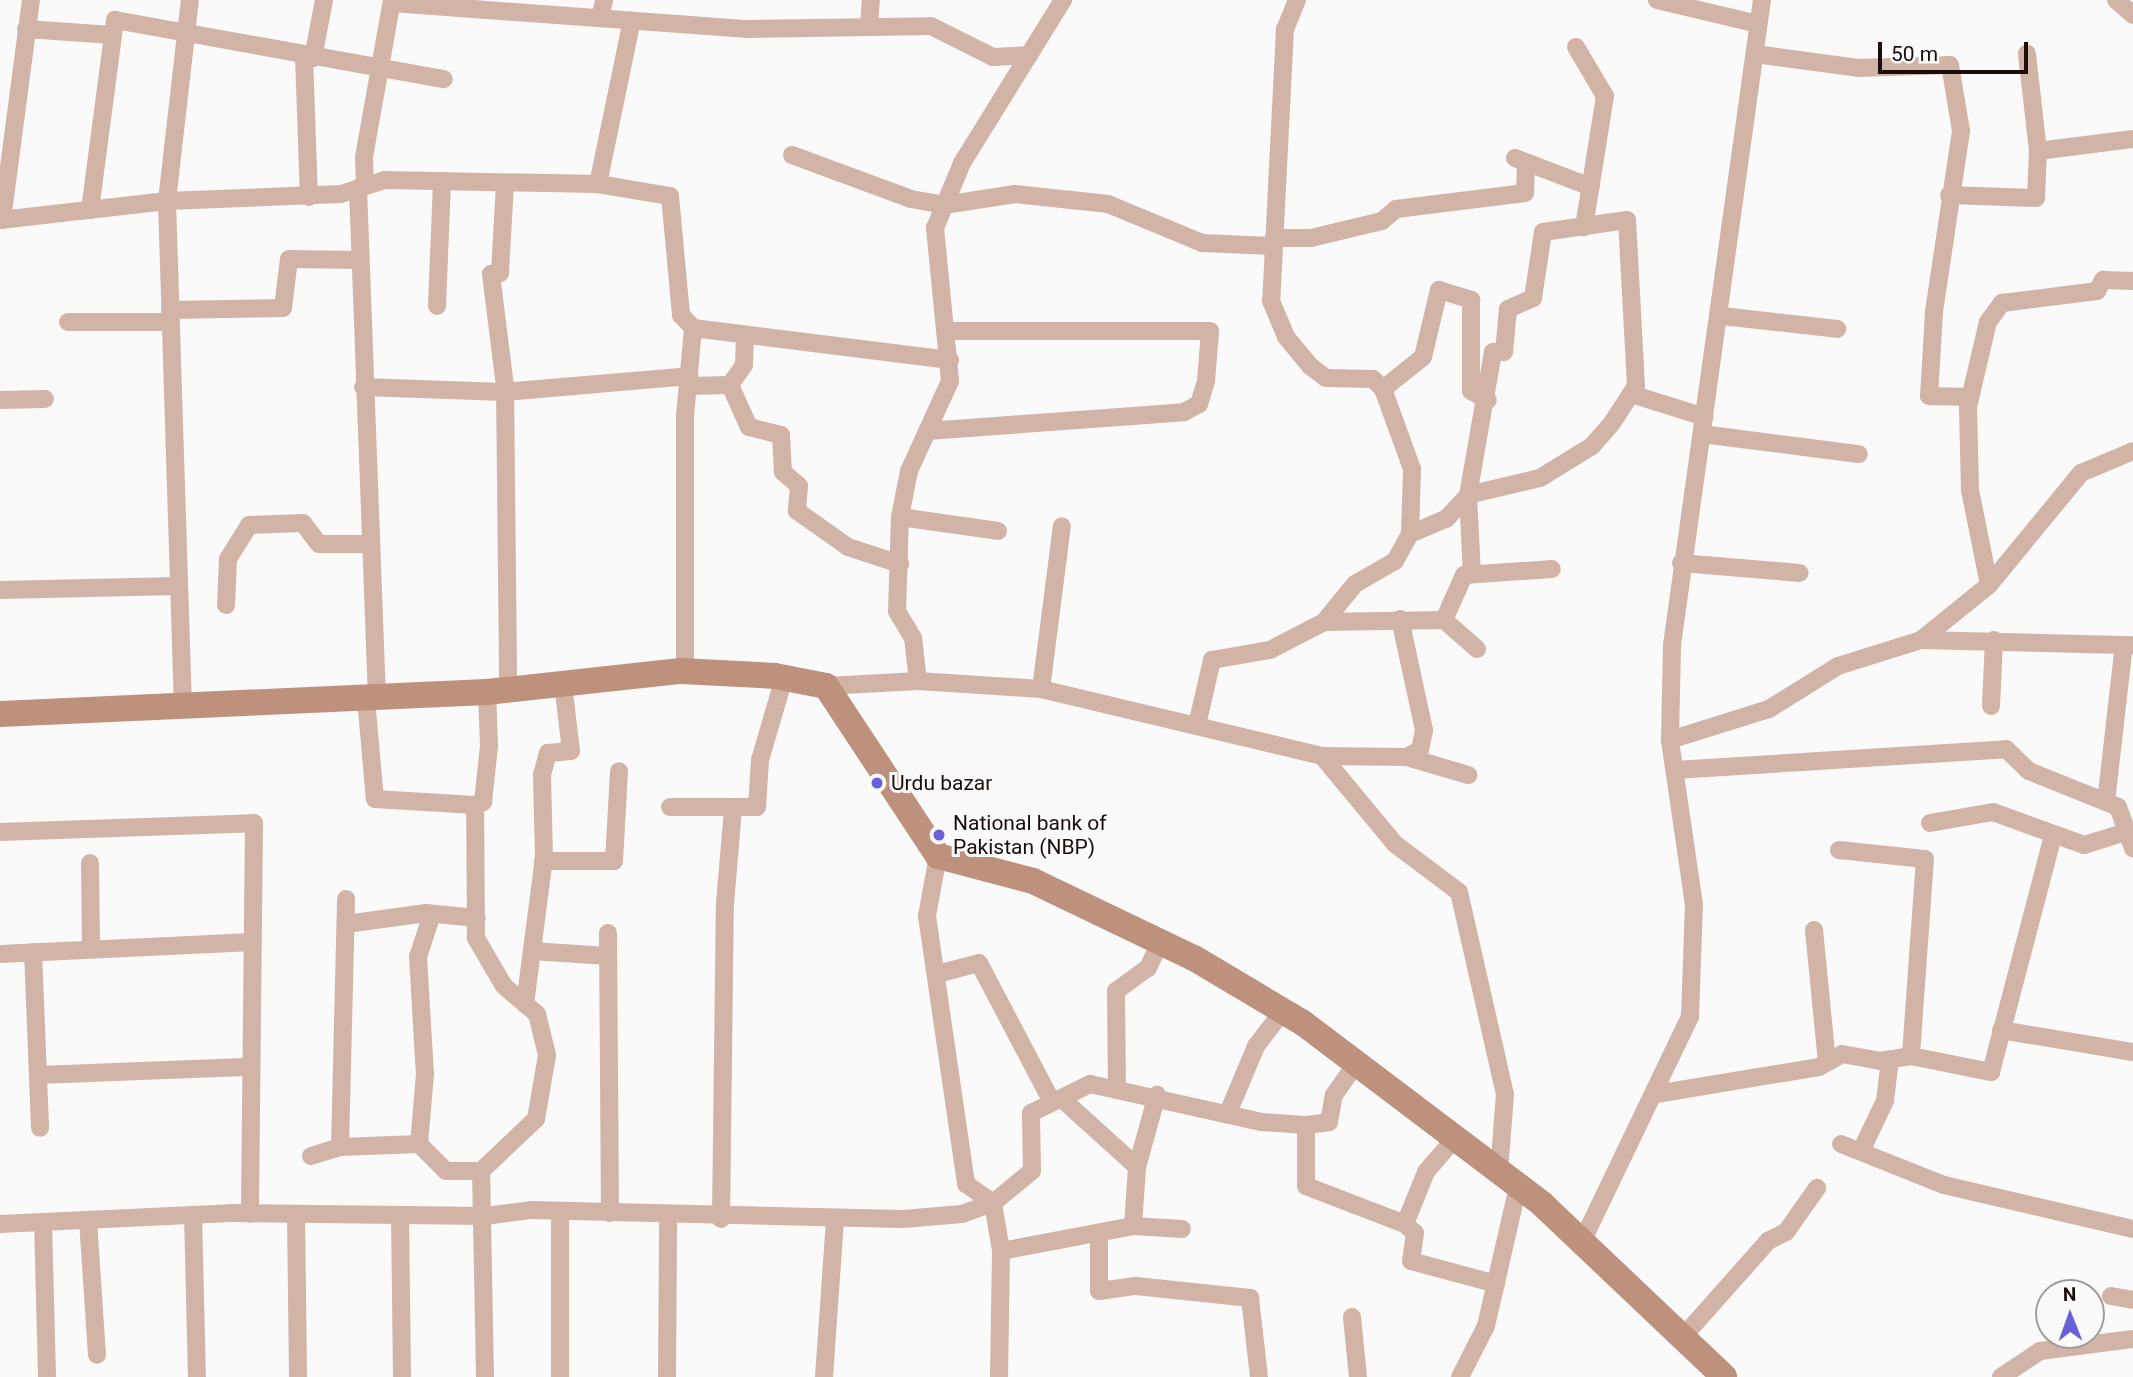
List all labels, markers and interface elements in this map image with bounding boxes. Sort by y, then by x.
scale bar [1881,28,2032,72]
text: 50 m [1891,42,1938,66]
place label: Urdu bazar [891,770,992,796]
marker: Urdu bazar [869,775,885,791]
place label: National bank of Pakistan (NBP) [953,810,1107,860]
marker: National bank of Pakistan (NBP) [931,827,947,843]
north arrow [2035,1279,2105,1349]
text: N [2063,1283,2077,1306]

